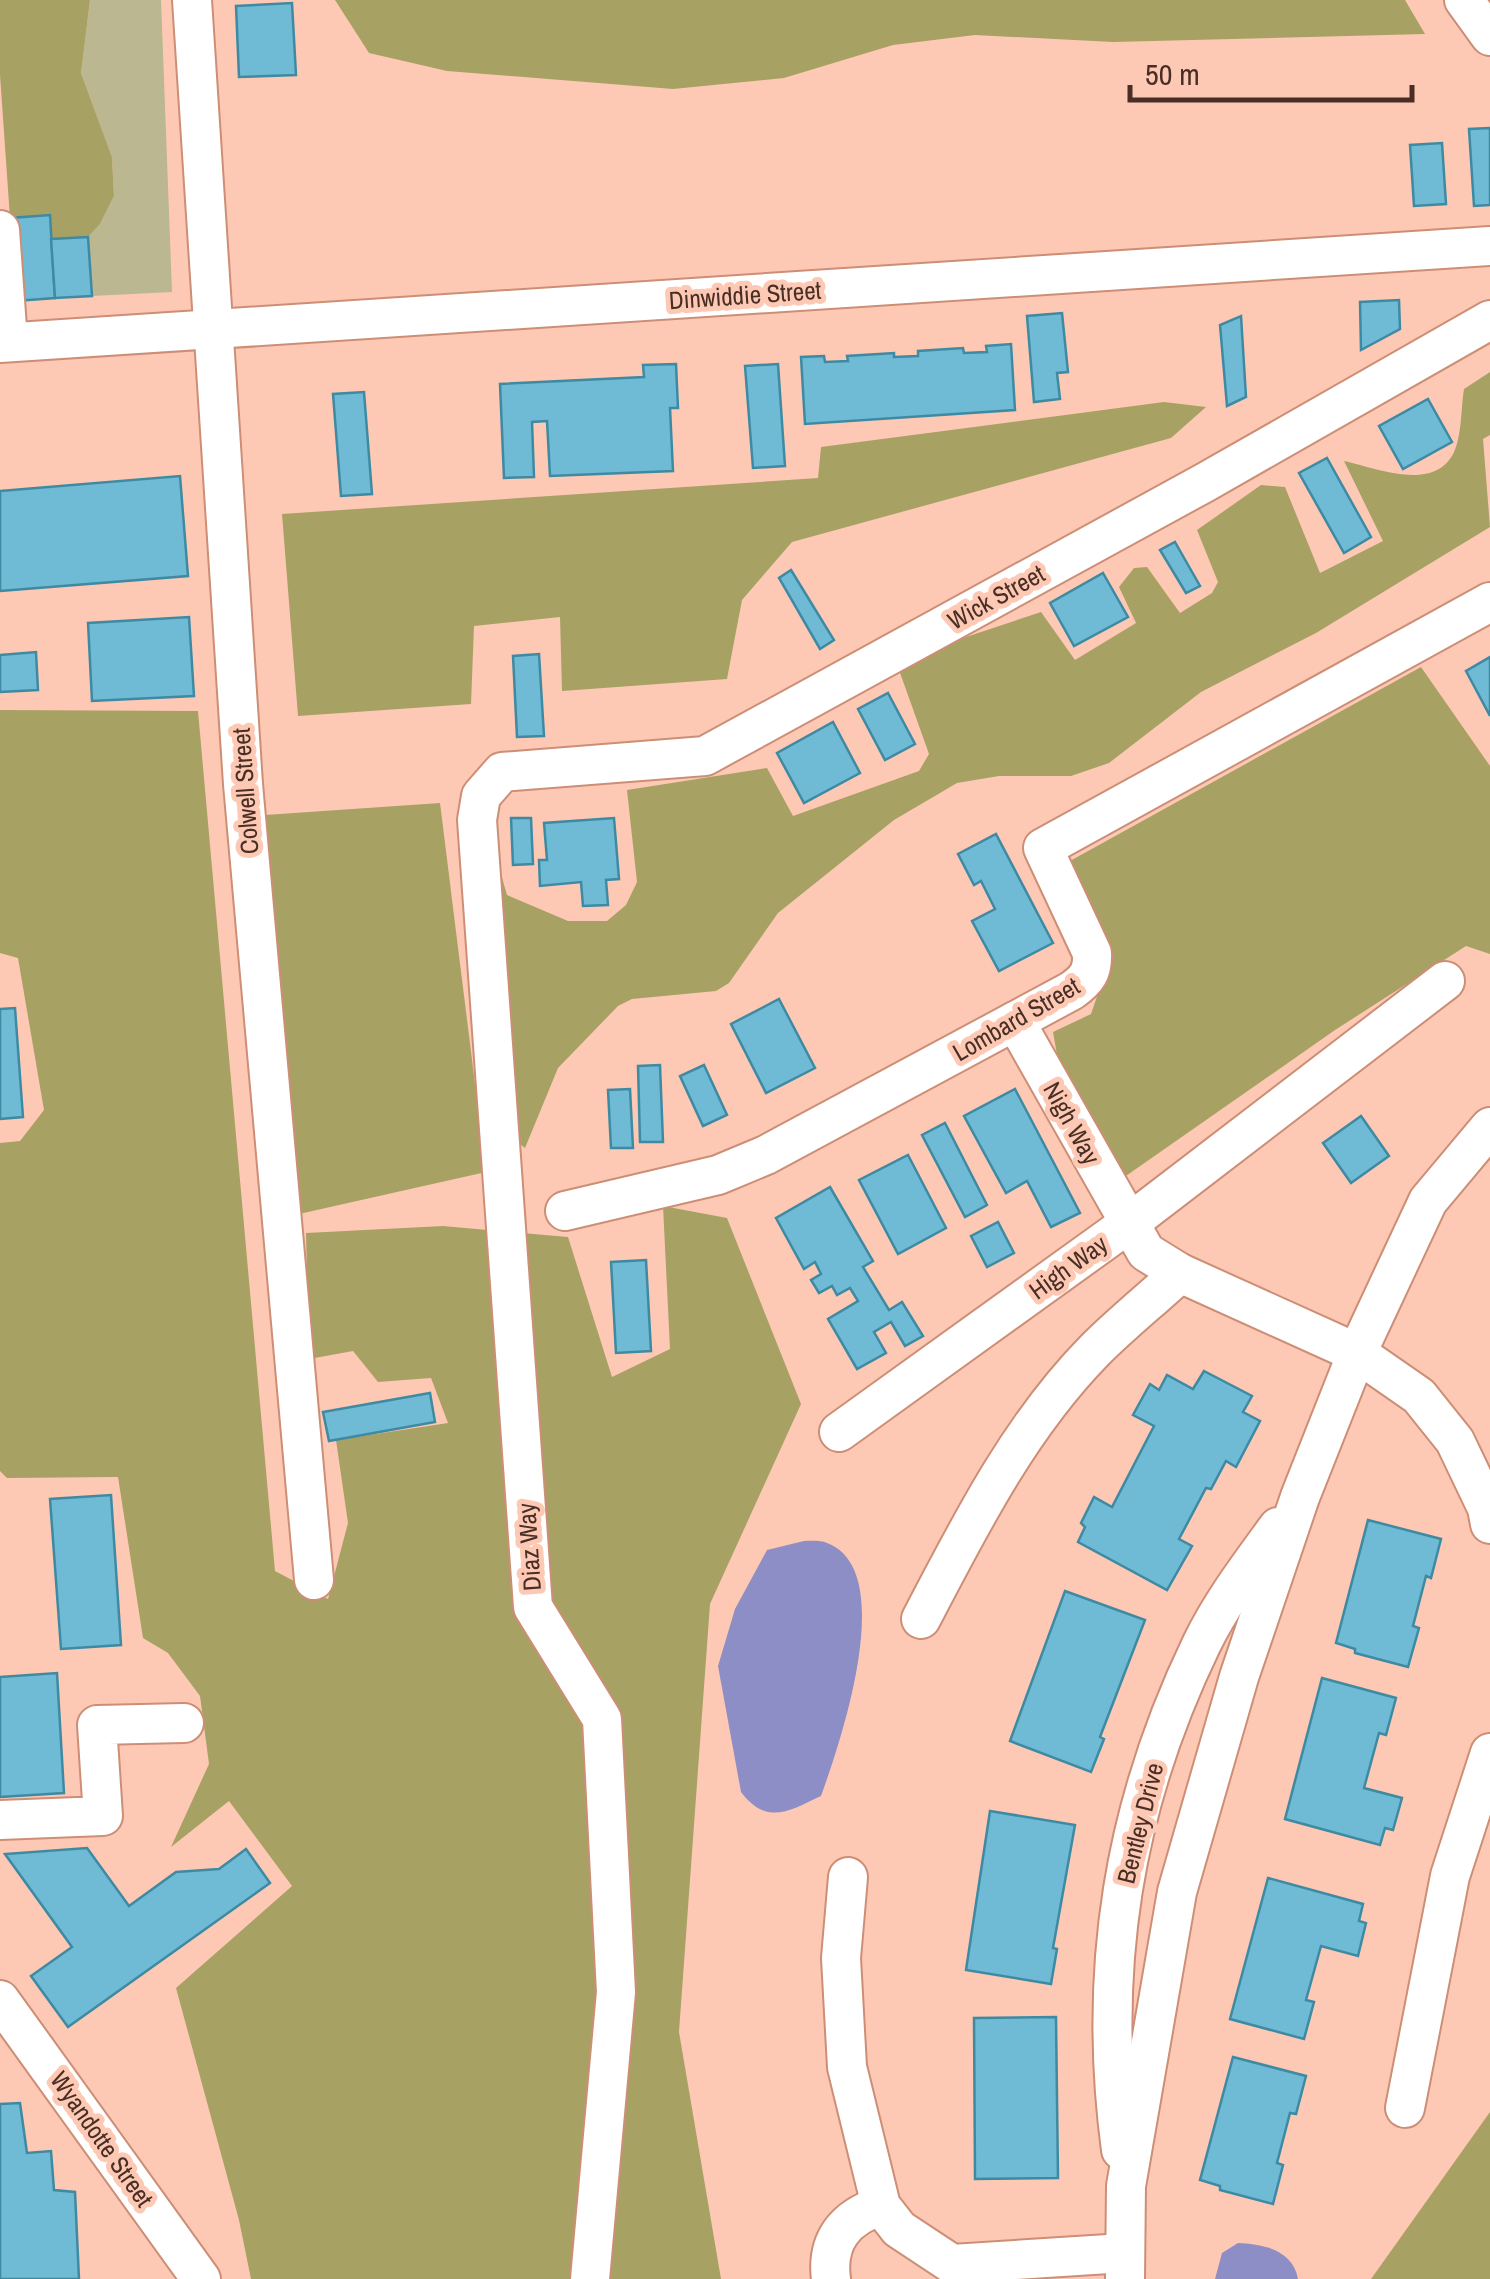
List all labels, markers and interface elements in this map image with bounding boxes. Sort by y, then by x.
scale bar [1130,40,1412,102]
text: 50 m [1145,54,1200,94]
street label: Dinwiddie Street [668,273,823,317]
street label: Wick Street [941,556,1051,638]
street label: Colwell Street [224,726,266,855]
street label: Lombard Street [946,969,1086,1069]
street label: Nigh Way [1035,1076,1109,1171]
street label: High Way [1022,1227,1115,1307]
street label: Diaz Way [509,1501,549,1592]
street label: Bentley Drive [1109,1759,1171,1887]
street label: Wyandotte Street [43,2064,161,2214]

